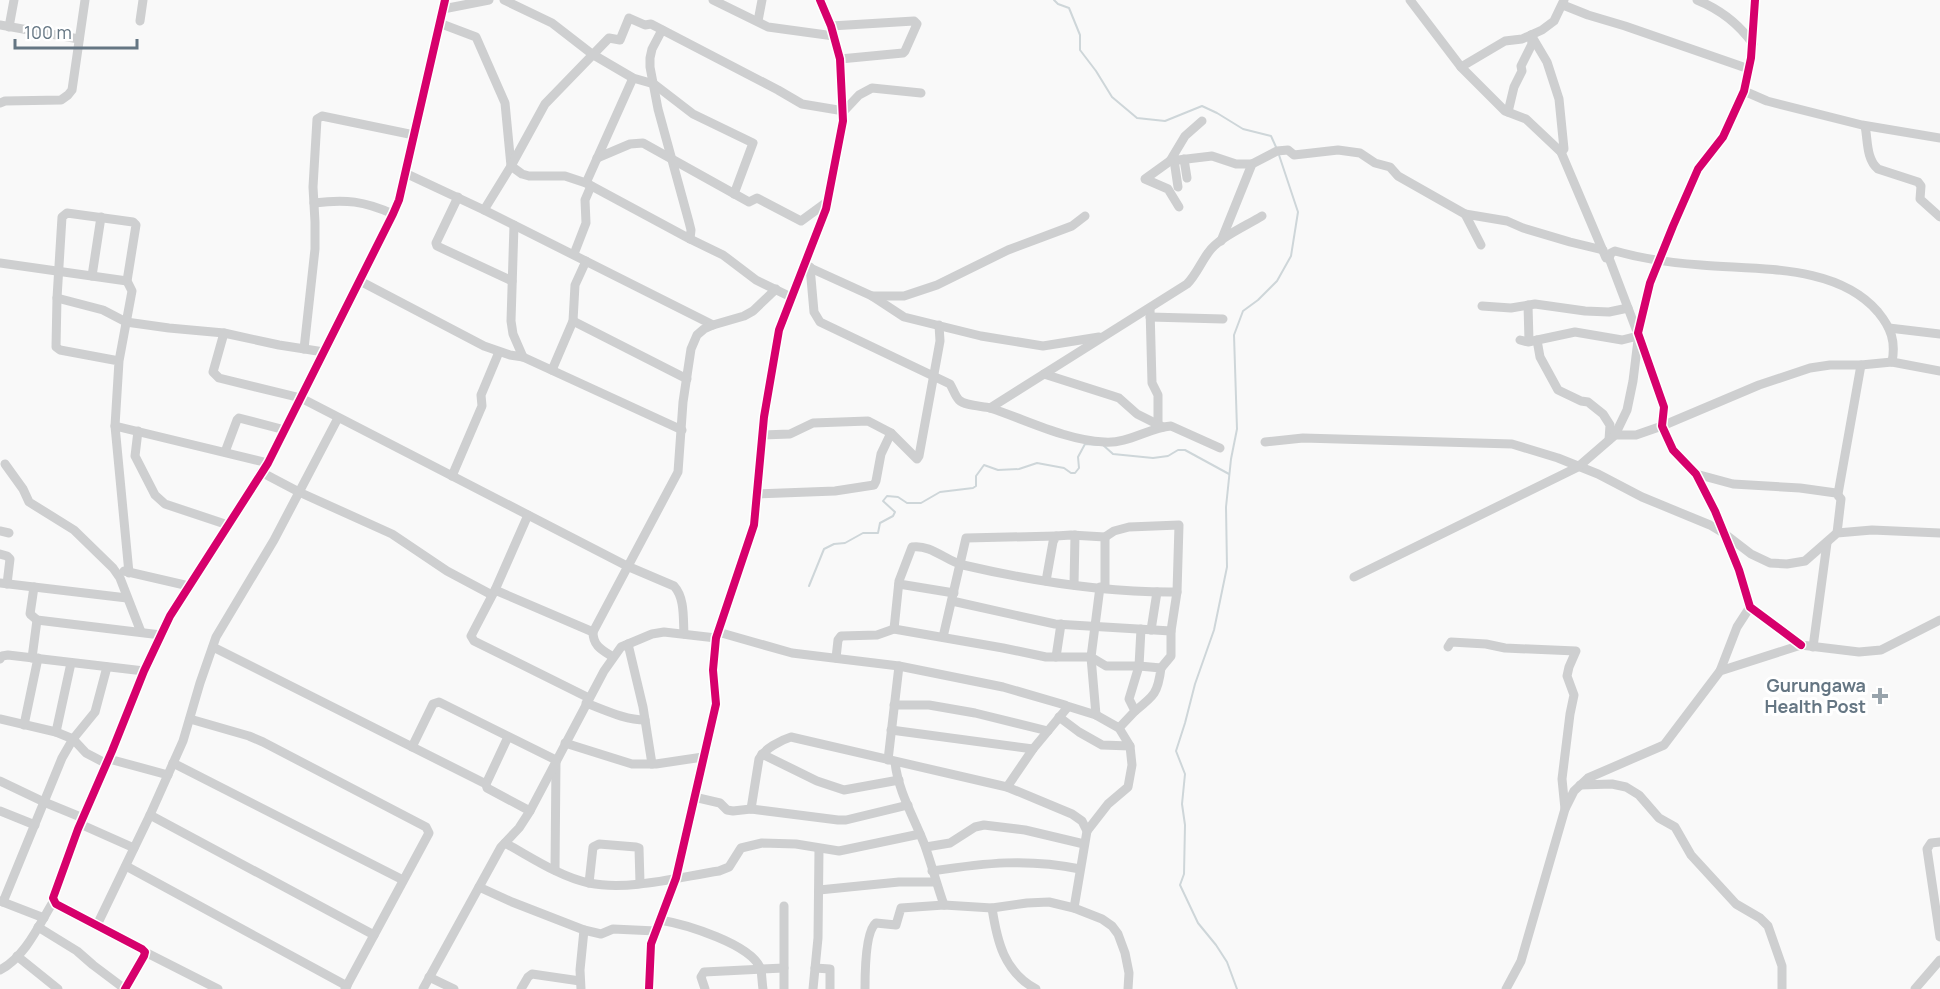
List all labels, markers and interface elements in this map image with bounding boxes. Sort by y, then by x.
scale bar [15,12,136,50]
text: 100 m [24,20,72,44]
place label: Gurungawa Health Post [1765,673,1866,718]
marker: Gurungawa Health Post [1871,687,1889,705]

